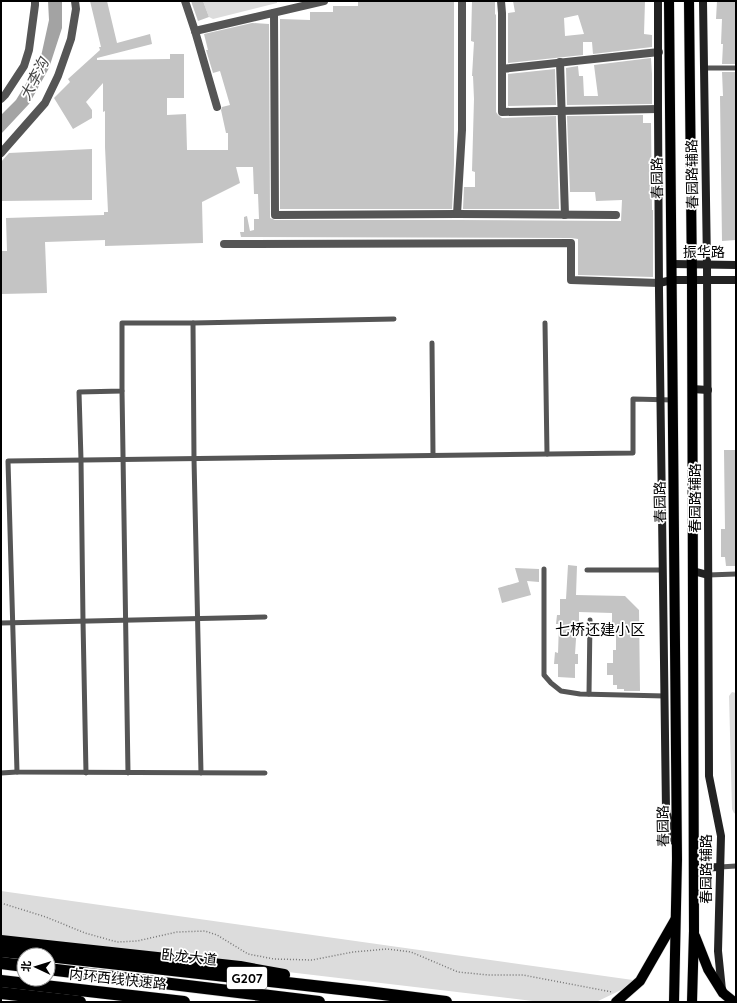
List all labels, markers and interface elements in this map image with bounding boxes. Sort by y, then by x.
water label: 大李沟 [15,53,54,103]
street label: 春园路辅路 [682,139,702,209]
street label: 春园路 [648,157,666,199]
street label: 振华路 [683,243,725,261]
street label: 春园路辅路 [686,463,704,533]
street label: 春园路 [651,481,669,523]
district label: 七桥还建小区 [555,620,645,639]
street label: 春园路 [654,805,672,847]
street label: 春园路辅路 [697,834,715,904]
street label: 卧龙大道 [160,945,218,969]
north arrow [16,947,56,987]
text: 北 [19,960,33,972]
street label: 内环西线快速路 [68,965,168,993]
road number: G207 [227,967,267,989]

